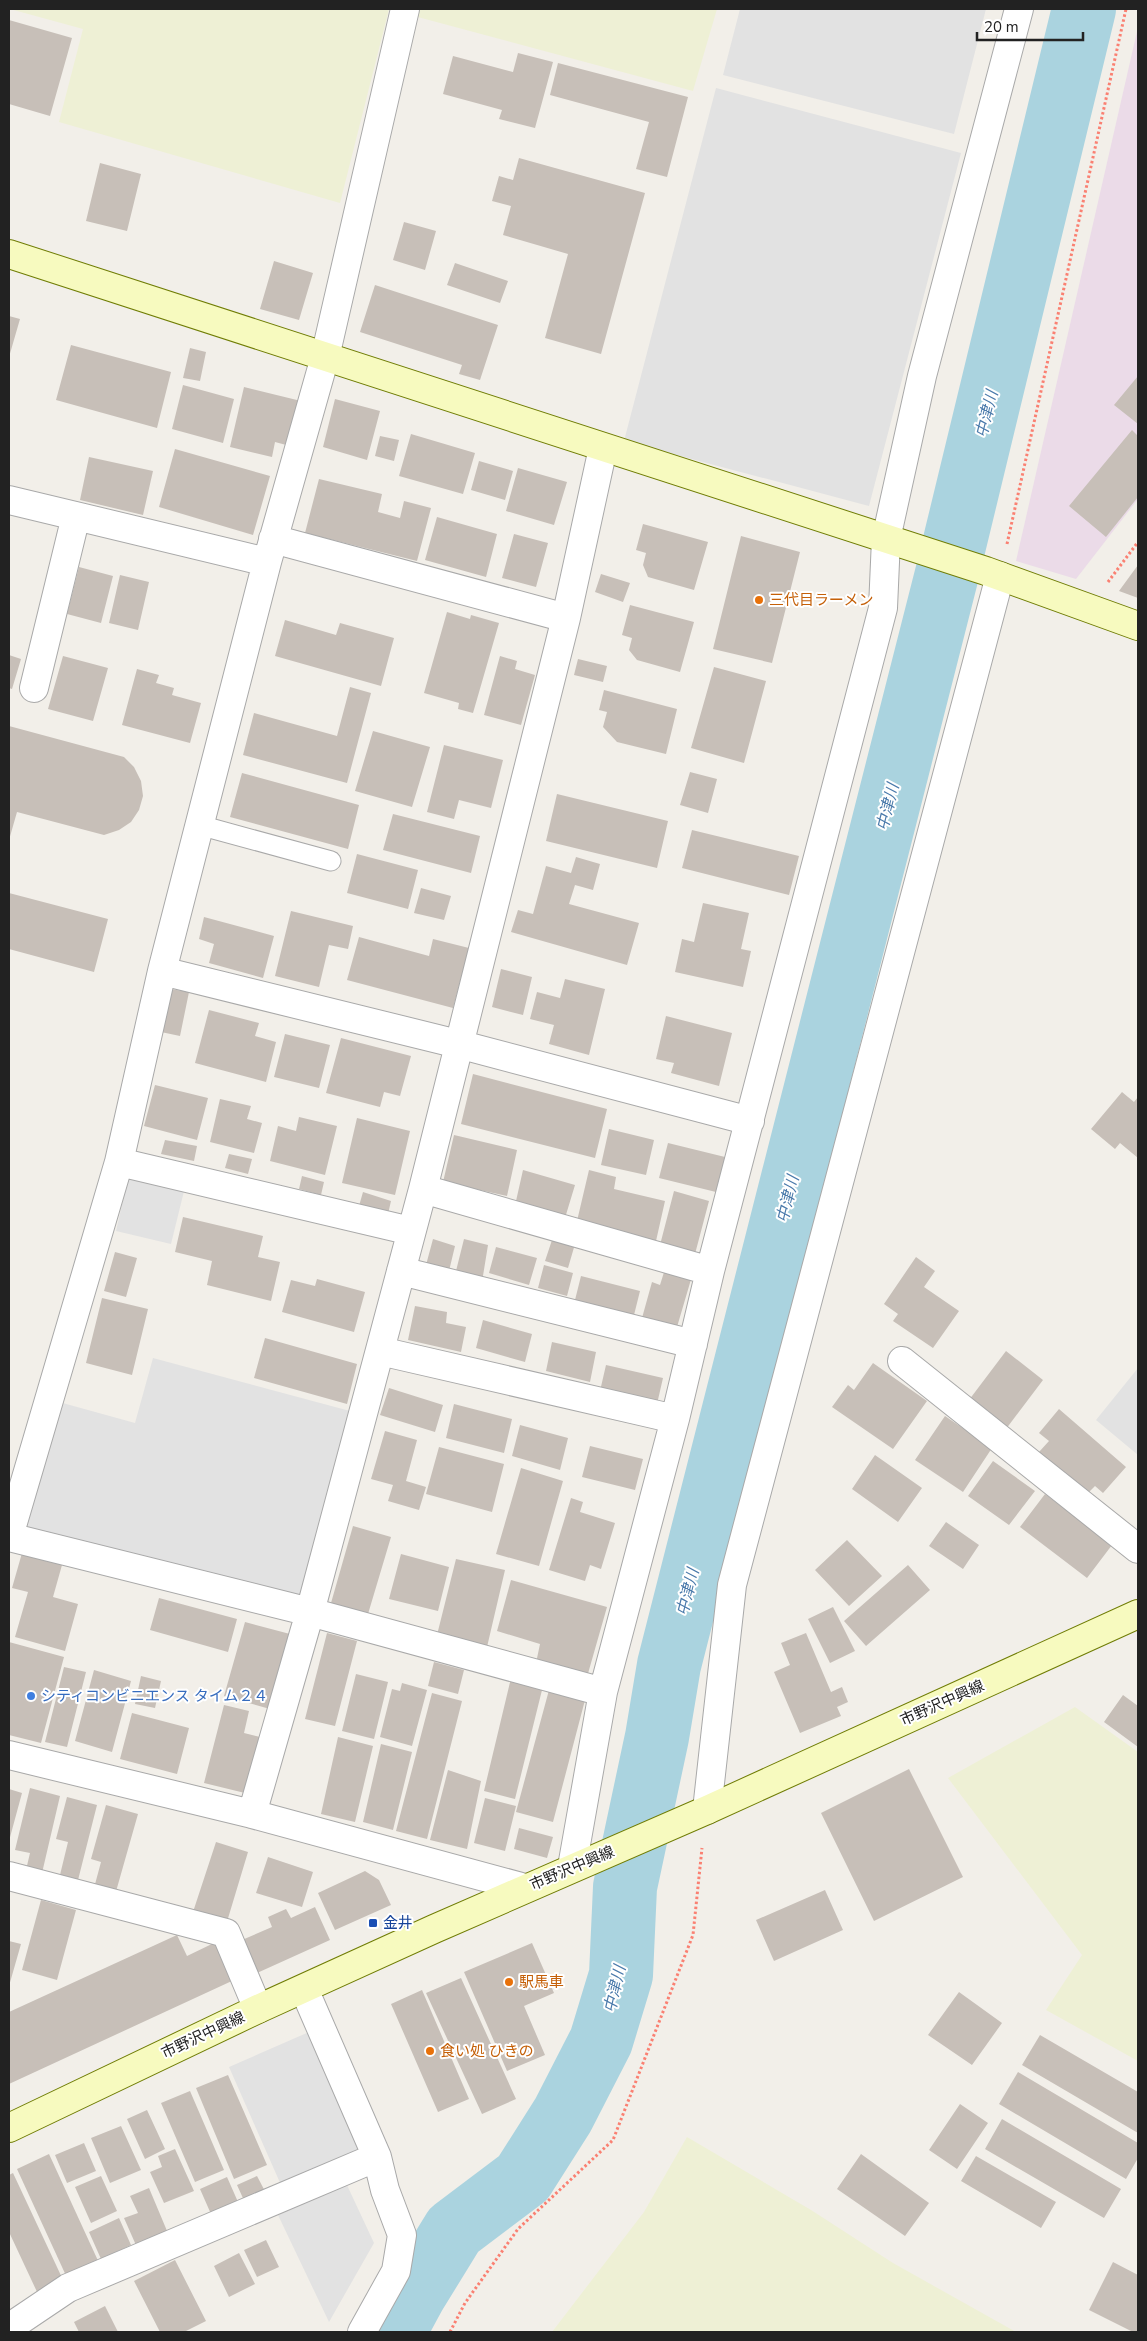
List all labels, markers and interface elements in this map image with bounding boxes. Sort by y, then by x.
scale bar [977,10,1083,42]
text: 20 m [984,17,1019,37]
water label: 中津川 [970,386,1004,440]
place label: 三代目ラーメン [769,590,873,610]
marker: 三代目ラーメン [753,594,765,606]
water label: 中津川 [871,779,905,833]
water label: 中津川 [771,1171,805,1225]
water label: 中津川 [671,1564,705,1618]
street label: 市野沢中興線 [897,1676,987,1730]
place label: シティコンビニエンス タイム２４ [41,1686,268,1706]
marker: シティコンビニエンス タイム２４ [25,1690,37,1702]
street label: 市野沢中興線 [527,1841,617,1895]
place label: 金井 [383,1913,413,1933]
marker: 金井 [367,1917,379,1929]
water label: 中津川 [599,1961,632,2015]
place label: 駅馬車 [519,1972,564,1992]
marker: 駅馬車 [503,1976,515,1988]
street label: 市野沢中興線 [158,2007,248,2063]
place label: 食い処 ひきの [440,2041,534,2061]
marker: 食い処 ひきの [424,2045,436,2057]

